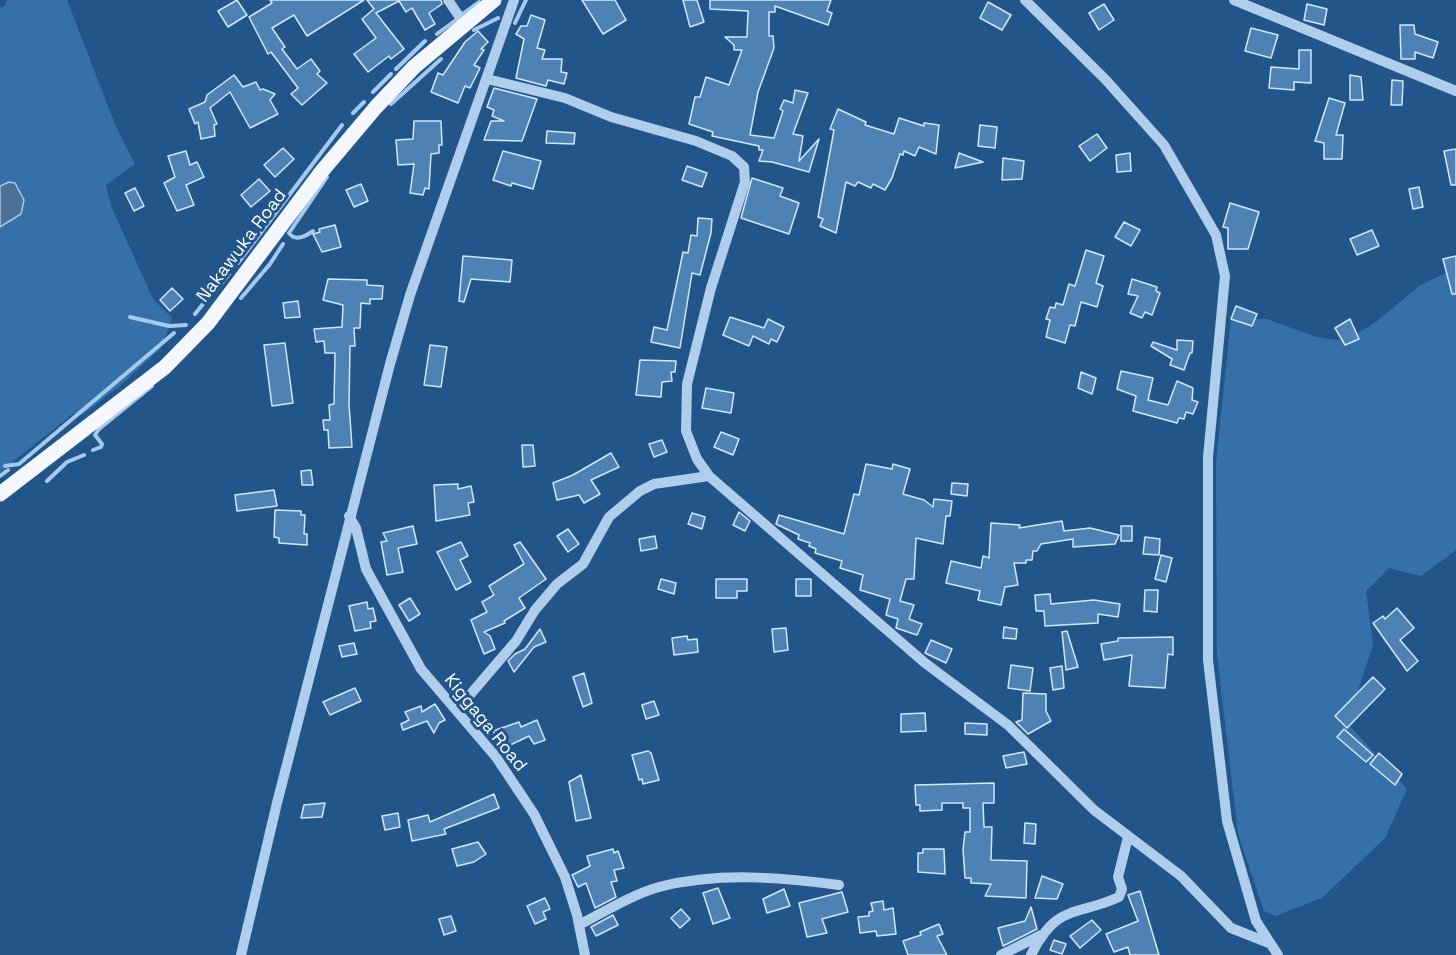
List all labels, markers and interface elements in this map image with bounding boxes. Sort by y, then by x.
street label: Nakawuka Road [192,185,292,307]
street label: Kiggaga Road [439,670,531,776]

